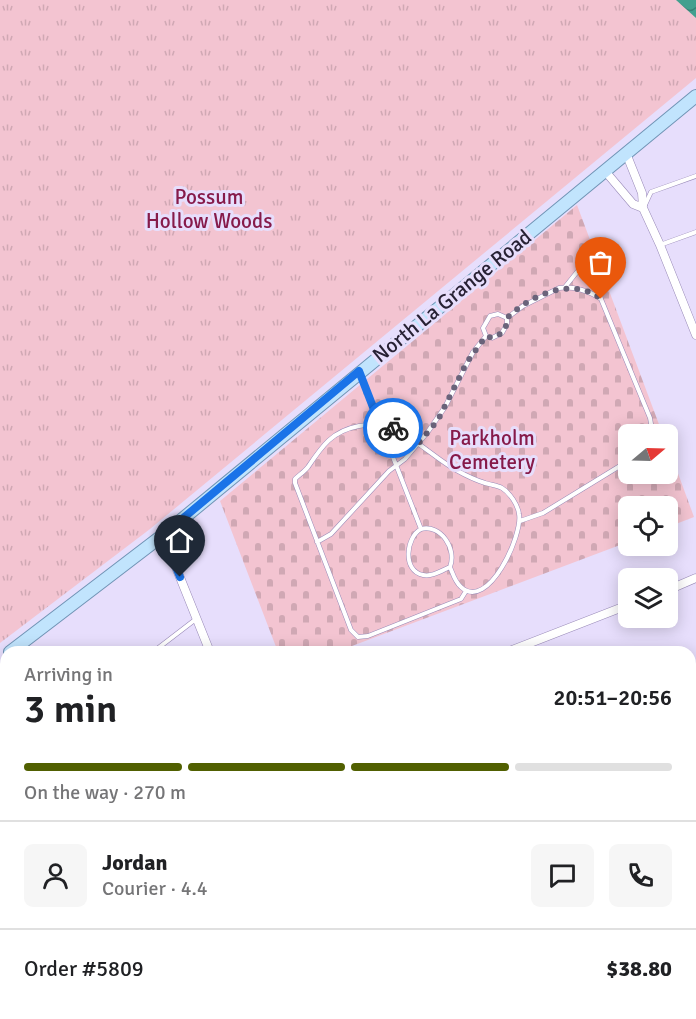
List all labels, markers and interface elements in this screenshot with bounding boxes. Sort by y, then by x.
park label: Possum Hollow Woods [146,184,272,234]
street label: North La Grange Road [367,224,537,368]
pin [575,237,626,299]
icon: bag [584,246,617,279]
courier [363,398,423,458]
icon: bike [377,412,410,445]
north arrow [618,424,678,484]
map controls [618,424,678,628]
park label: Parkholm Cemetery [449,425,535,475]
button: locate [618,496,678,556]
pin [154,515,205,577]
icon: home [163,524,196,557]
button: layers [618,568,678,628]
text: Arriving in [24,662,113,687]
text: 20:51–20:56 [554,684,672,711]
text: 3 min [24,685,117,733]
text: On the way · 270 m [24,780,186,805]
button: person [24,844,87,907]
button: chat [531,844,594,907]
button: phone [609,844,672,907]
text: Jordan [102,849,168,876]
text: Courier · 4.4 [102,876,208,901]
text: Order #5809 [24,955,144,982]
text: $38.80 [606,955,672,982]

